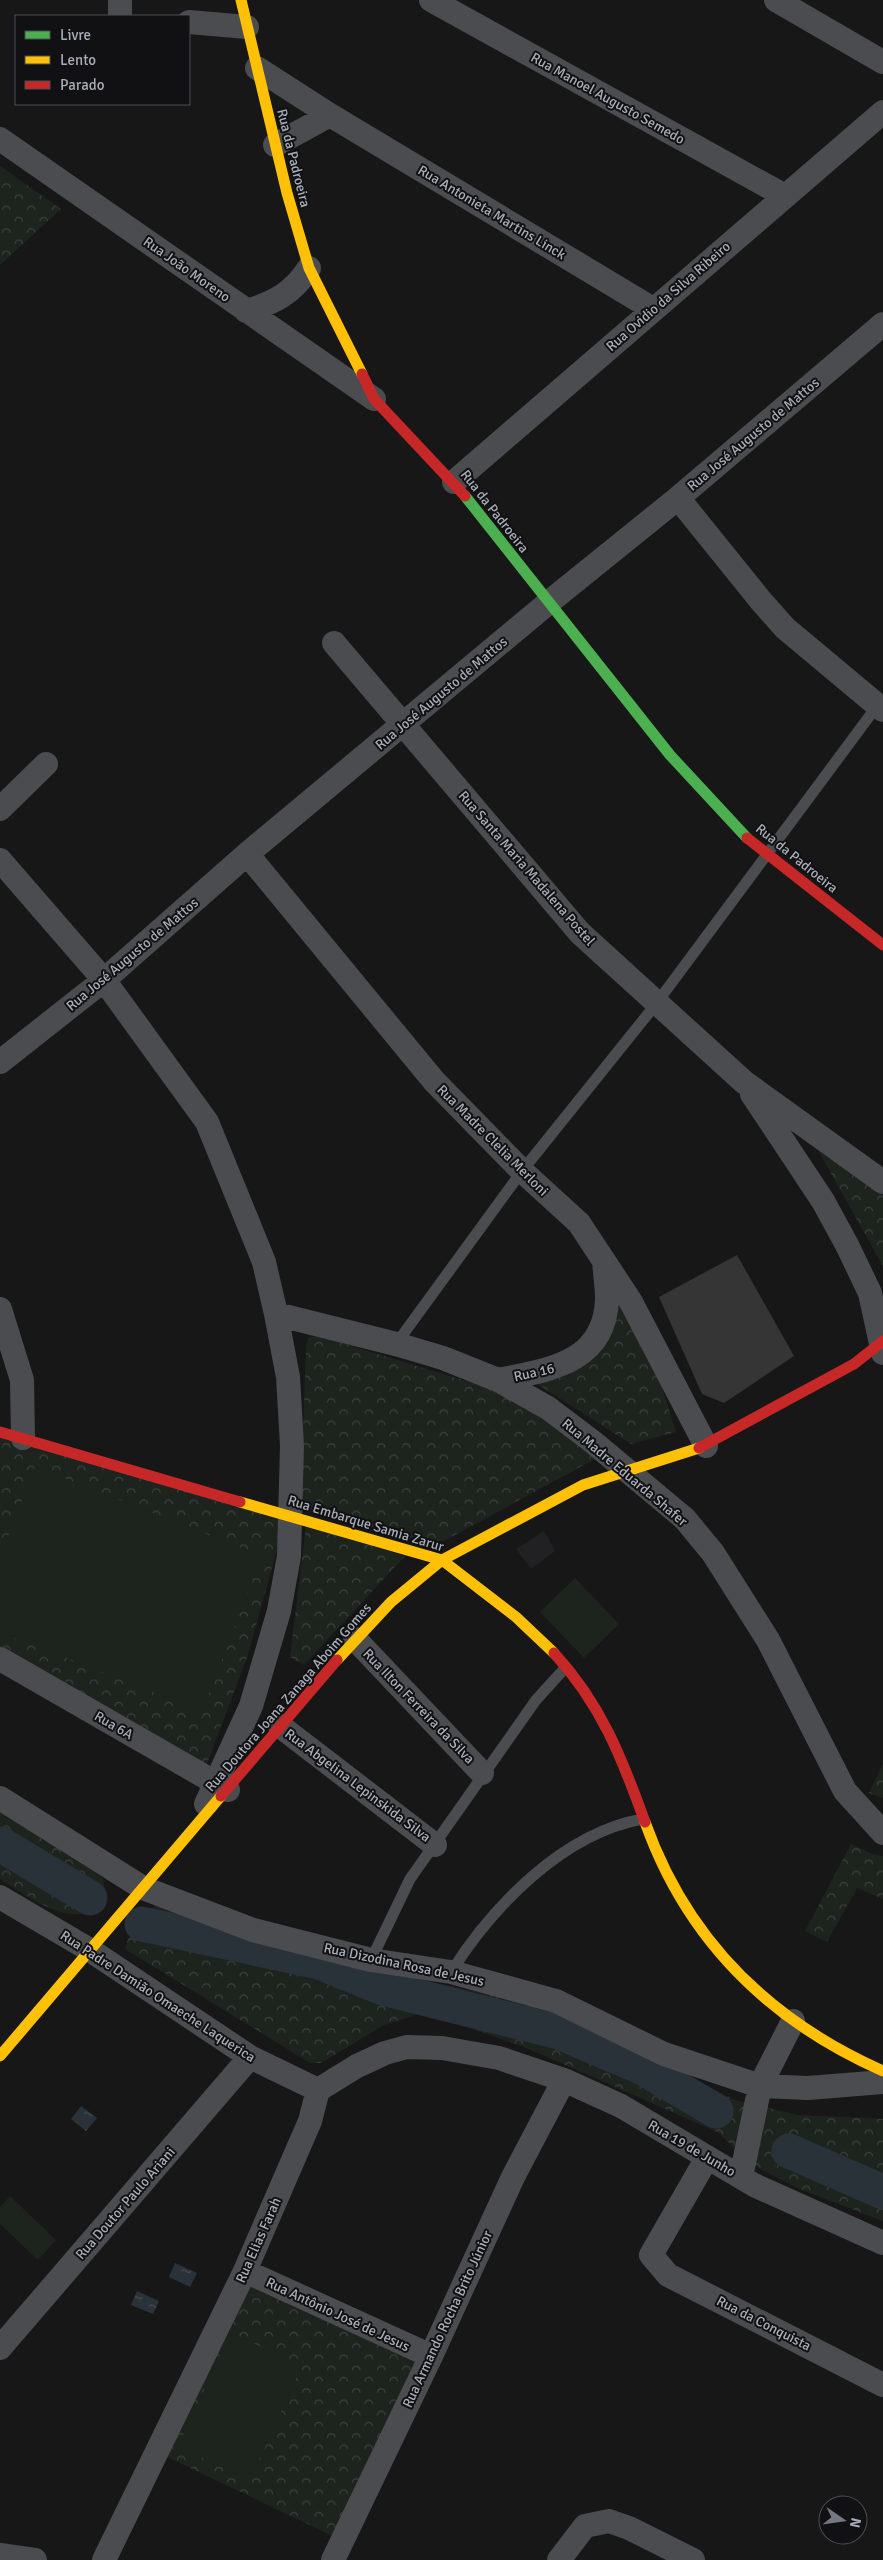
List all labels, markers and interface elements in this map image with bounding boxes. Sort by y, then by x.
legend [15,15,190,105]
text: Livre [60,26,91,44]
street label: Rua Manoel Augusto Semedo [528,49,688,148]
text: Lento [60,51,96,69]
text: Parado [60,76,105,94]
street label: Rua da Padroeira [273,107,314,209]
street label: Rua Antonieta Martins Linck [415,162,569,263]
street label: Rua João Moreno [140,233,233,306]
street label: Rua Ovidio da Silva Ribeiro [603,238,734,355]
street label: Rua José Augusto de Mattos [684,374,823,495]
street label: Rua da Padroeira [457,466,532,556]
street label: Rua José Augusto de Mattos [372,633,511,754]
street label: Rua Santa Maria Madalena Postel [455,787,599,949]
street label: Rua da Padroeira [752,820,841,897]
street label: Rua José Augusto de Mattos [63,894,202,1015]
street label: Rua Madre Clelia Merloni [434,1081,552,1199]
street label: Rua 16 [512,1360,556,1385]
street label: Rua Madre Eduarda Shafer [559,1415,691,1530]
street label: Rua Embarque Samia Zarur [286,1492,447,1556]
street label: Rua Doutora Joana Zanaga Aboim Gomes [202,1599,375,1795]
street label: Rua Ilton Ferreira da Silva [359,1645,478,1767]
street label: Rua 6A [91,1708,137,1744]
street label: Rua Abgelina Lepinskida Silva [281,1725,434,1846]
street label: Rua Padre Damião Omaeche Laquerica [57,1927,258,2066]
street label: Rua Dizodina Rosa de Jesus [322,1939,486,1990]
street label: Rua 19 de Junho [645,2117,738,2180]
street label: Rua Doutor Paulo Ariani [72,2144,179,2263]
street label: Rua Elias Farah [232,2195,285,2286]
street label: Rua Armando Rocha Brito Júnior [399,2227,496,2411]
street label: Rua Antônio José de Jesus [263,2274,412,2355]
street label: Rua da Conquista [714,2292,814,2355]
north arrow [818,2495,868,2545]
text: N [846,2516,865,2529]

